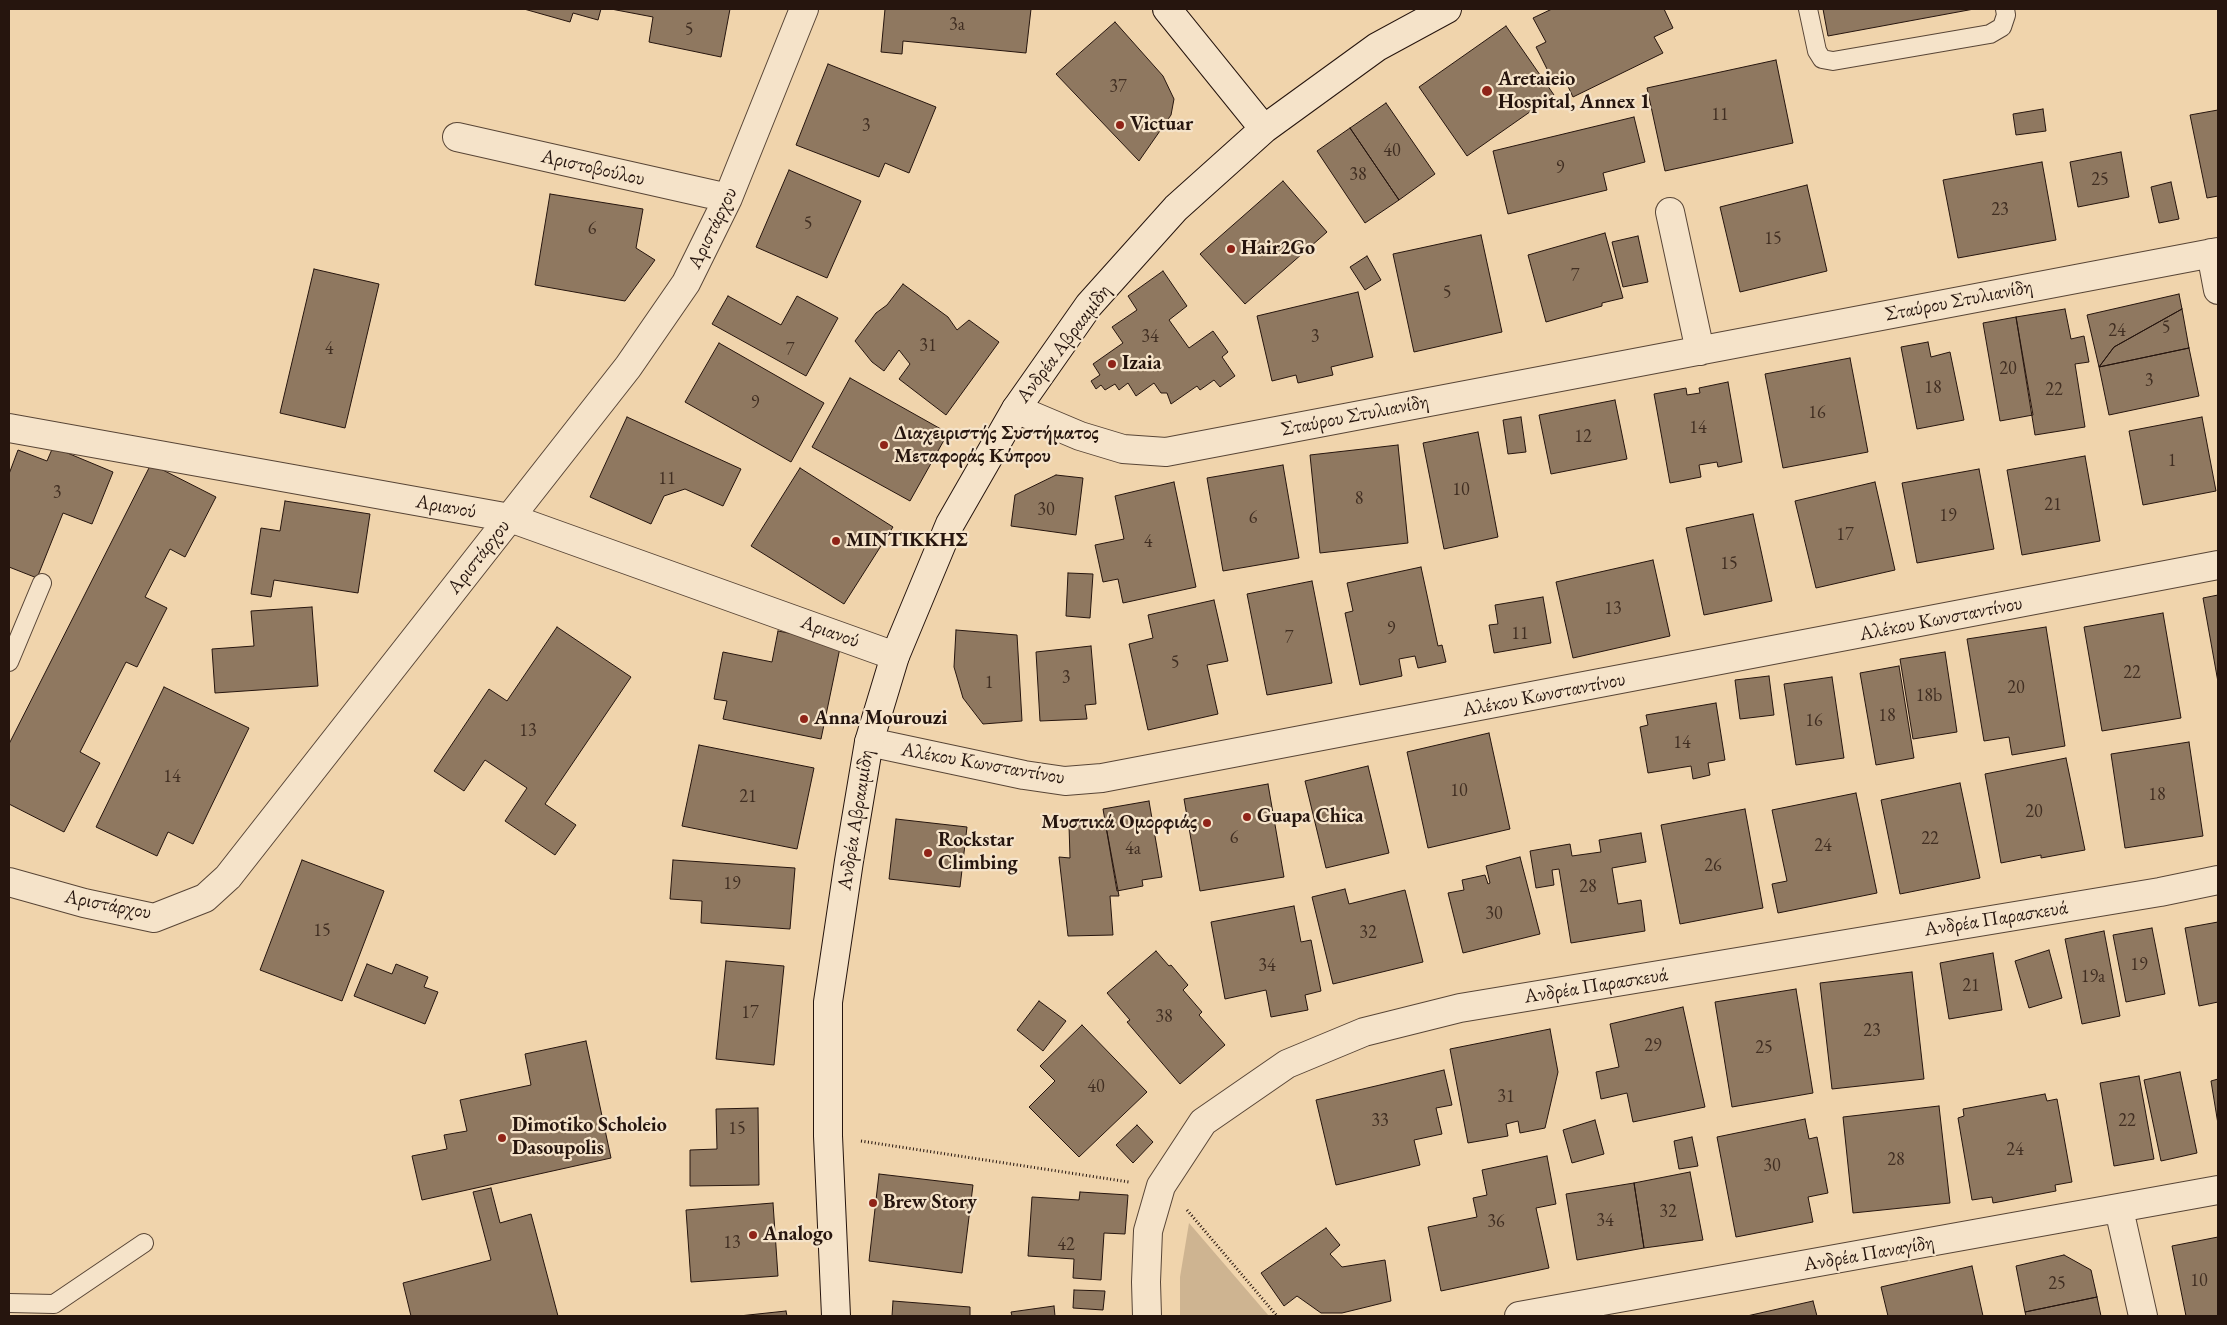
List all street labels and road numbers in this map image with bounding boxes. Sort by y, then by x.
street label: Αριστοβούλου [539,144,647,192]
street label: Αριστάρχου [683,183,743,273]
street label: Σταύρου Στυλιανίδη [1883,275,2035,327]
street label: Ανδρέα Αβρααμίδη [1012,280,1116,408]
street label: Σταύρου Στυλιανίδη [1279,390,1431,442]
street label: Αριανού [414,490,478,524]
street label: Αριστάρχου [442,515,516,599]
street label: Αλέκου Κωνσταντίνου [1857,591,2025,647]
street label: Αριανού [797,610,863,654]
street label: Αλέκου Κωνσταντίνου [1460,667,1628,723]
street label: Αλέκου Κωνσταντίνου [899,738,1067,790]
street label: Ανδρέα Αβρααμίδη [833,748,879,892]
street label: Αριστάρχου [63,885,153,925]
street label: Ανδρέα Παρασκευά [1923,896,2069,942]
street label: Ανδρέα Παρασκευά [1523,963,1669,1009]
street label: Ανδρέα Παναγίδη [1802,1231,1936,1277]

